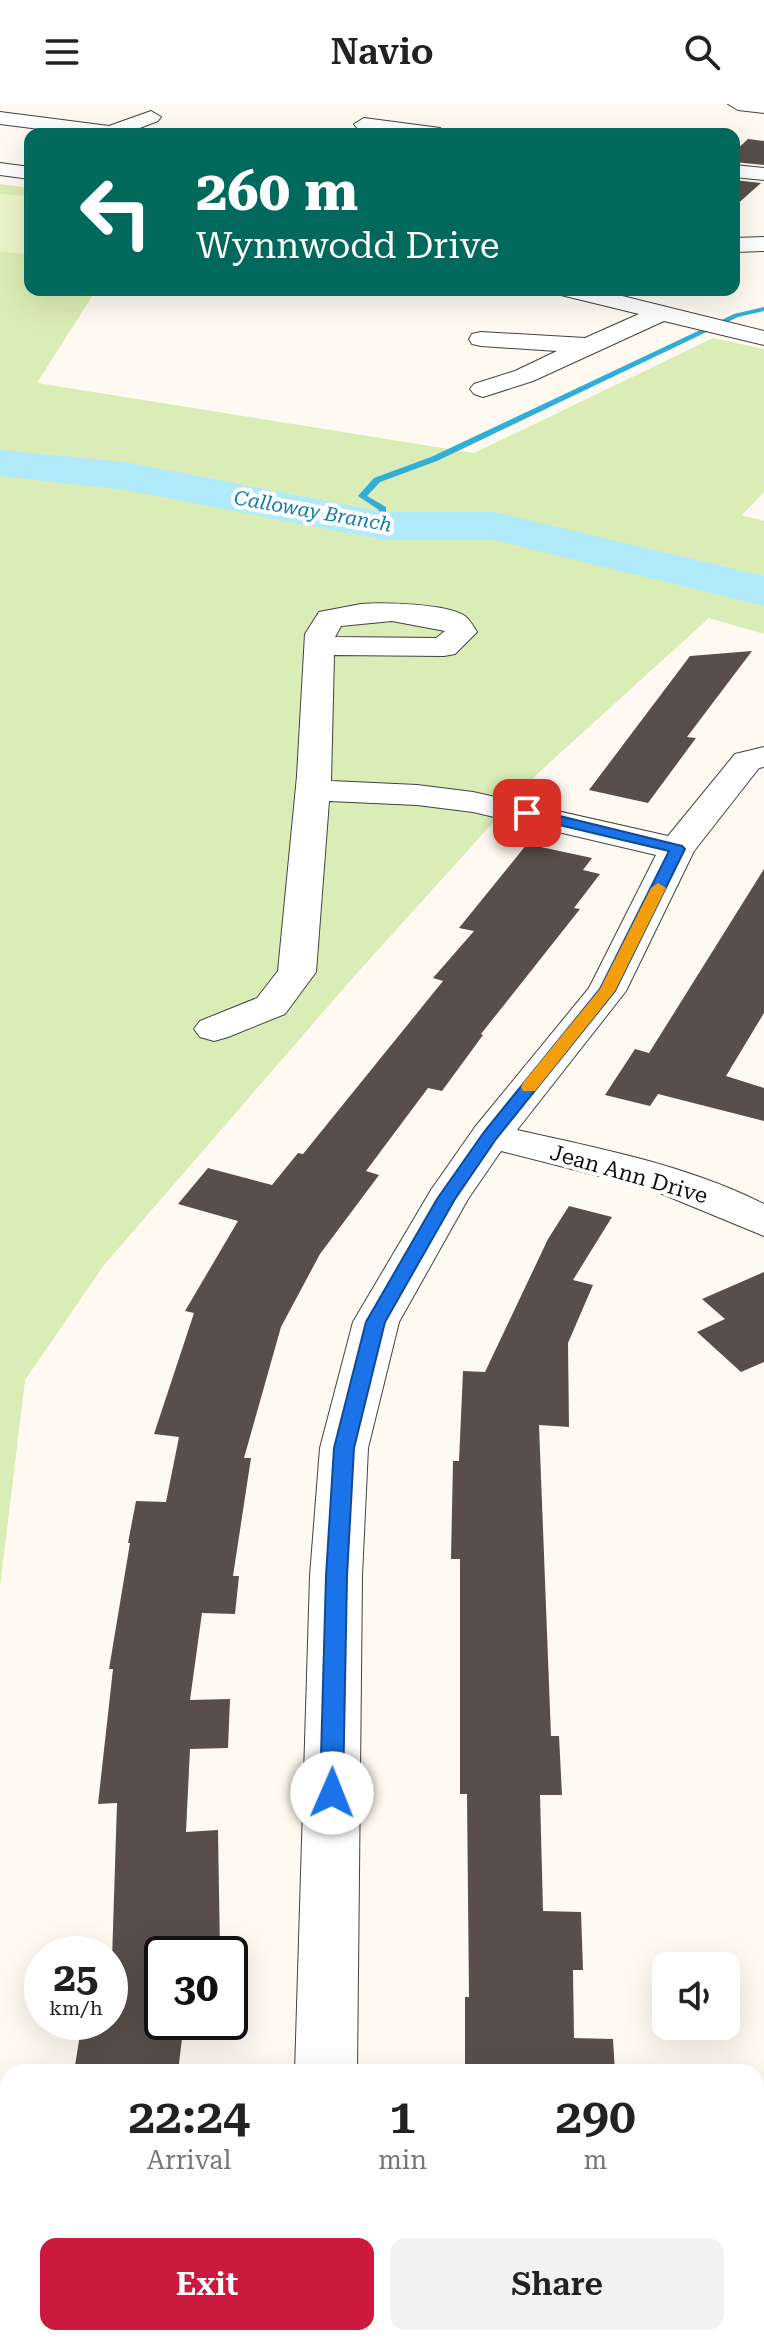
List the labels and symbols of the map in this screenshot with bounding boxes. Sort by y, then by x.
water label: Calloway Branch [232,485,394,537]
pin [493,779,561,847]
street label: Jean Ann Drive [547,1140,711,1208]
position arrow [290,1751,374,1835]
speed limit sign: 30 [144,1936,248,2040]

